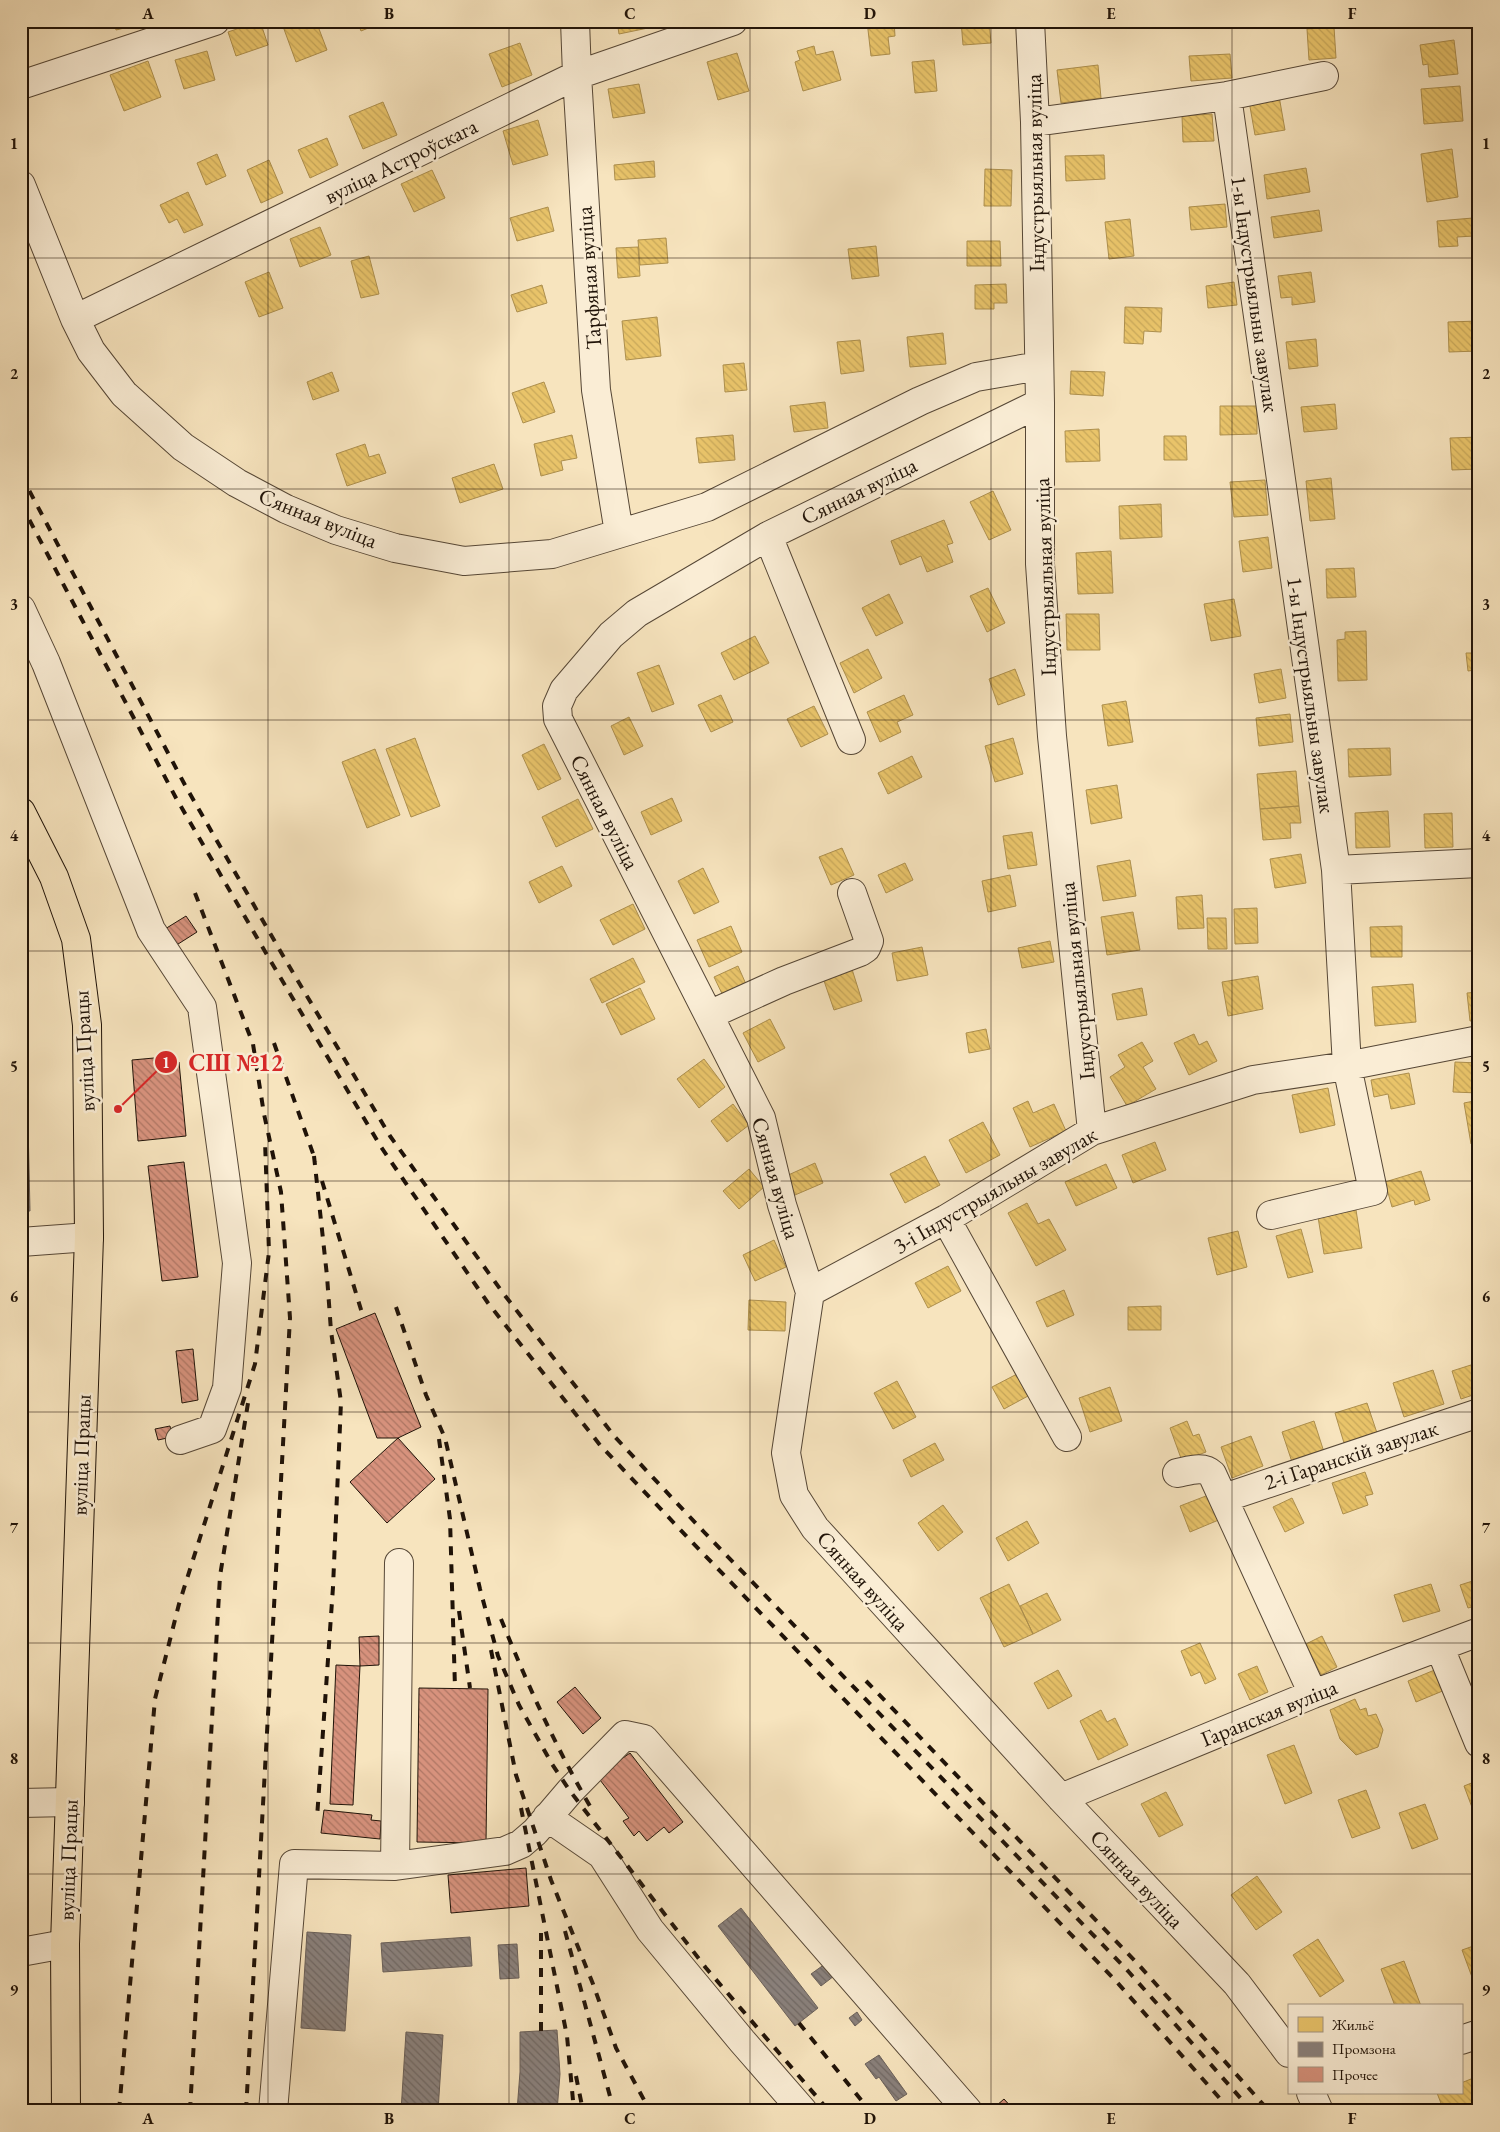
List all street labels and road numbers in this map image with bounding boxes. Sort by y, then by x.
street label: Індустрыяльная вуліца [1019,73,1051,272]
street label: вуліца Астроўскага [320,111,482,211]
street label: 1-ы Індустрыяльны завулак [1224,174,1286,415]
street label: Тарфяная вуліца [570,205,608,351]
street label: Сянная вуліца [796,450,922,532]
street label: Індустрыяльная вуліца [1027,477,1063,677]
street label: Сянная вуліца [254,481,382,555]
street label: 1-ы Індустрыяльны завулак [1280,575,1342,816]
street label: Сянная вуліца [564,749,647,875]
street label: Індустрыяльная вуліца [1052,881,1102,1081]
street label: вуліца Працы [66,990,102,1112]
street label: Сянная вуліца [745,1114,807,1243]
street label: 3-і Індустрыяльны завулак [888,1120,1103,1260]
street label: вуліца Працы [64,1394,98,1516]
street label: 2-і Гаранскій завулак [1260,1413,1442,1497]
street label: Сянная вуліца [810,1525,916,1638]
street label: Гаранская вуліца [1196,1672,1342,1754]
street label: вуліца Працы [51,1799,85,1921]
street label: Сянная вуліца [1084,1823,1191,1935]

